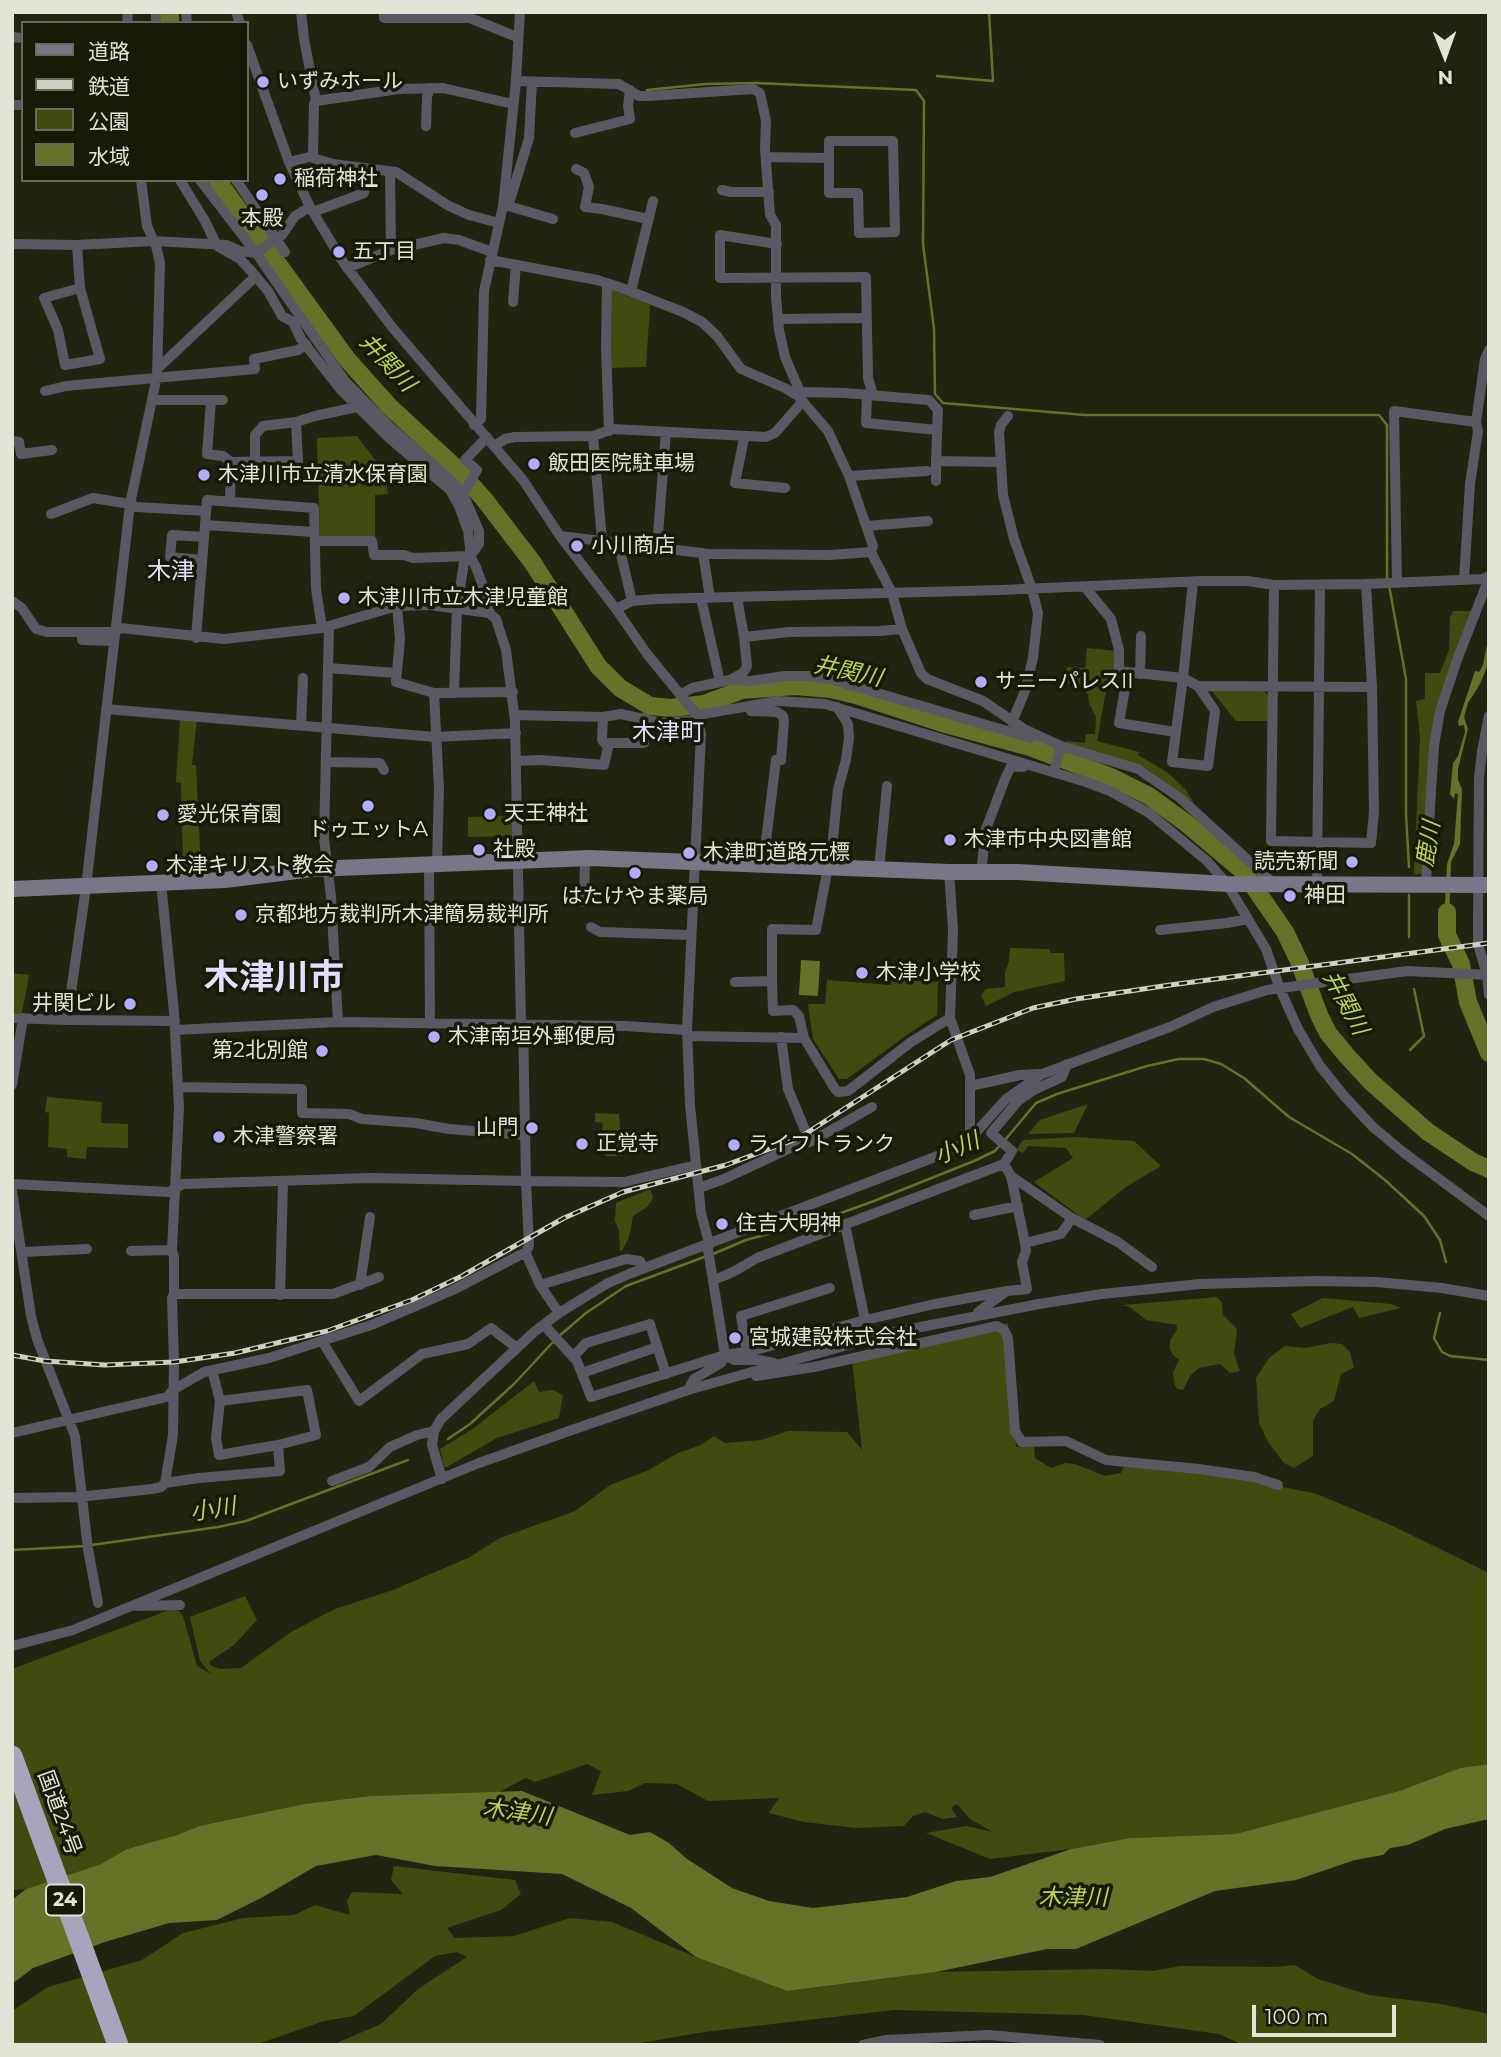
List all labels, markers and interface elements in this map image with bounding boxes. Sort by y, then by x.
legend [21,21,248,182]
north arrow [1410,21,1480,91]
text: 道路 [88,39,130,64]
text: N [1438,66,1453,89]
place label: いずみホール [277,69,403,95]
text: 鉄道 [88,74,130,99]
marker: いずみホール [255,74,271,90]
text: 公園 [88,109,130,134]
text: 水域 [88,144,130,169]
place label: 稲荷神社 [294,166,378,192]
marker: 稲荷神社 [272,171,288,187]
marker: 本殿 [254,187,270,203]
place label: 本殿 [241,206,283,232]
place label: 五丁目 [353,239,416,265]
marker: 五丁目 [331,244,347,260]
water label: 井関川 [353,328,421,398]
place label: 飯田医院駐車場 [548,451,695,477]
marker: 飯田医院駐車場 [526,456,542,472]
place label: 木津川市立清水保育園 [218,462,428,488]
marker: 木津川市立清水保育園 [196,467,212,483]
place label: 小川商店 [591,533,675,559]
marker: 小川商店 [569,538,585,554]
district label: 木津 [147,558,195,586]
place label: 木津川市立木津児童館 [358,585,568,611]
marker: 木津川市立木津児童館 [336,590,352,606]
water label: 井関川 [811,651,885,693]
place label: サニーパレスII [995,669,1134,695]
marker: サニーパレスII [973,674,989,690]
district label: 木津町 [632,719,704,747]
marker: ドゥエットA [360,798,376,814]
place label: 天王神社 [504,801,588,827]
place label: 愛光保育園 [177,802,282,828]
marker: 天王神社 [482,806,498,822]
marker: 愛光保育園 [155,807,171,823]
place label: ドゥエットA [308,817,428,843]
water label: 鹿川 [1412,819,1446,869]
place label: 木津市中央図書館 [964,827,1132,853]
marker: 木津市中央図書館 [942,832,958,848]
place label: 社殿 [493,837,535,863]
place label: 木津町道路元標 [703,840,850,866]
marker: 社殿 [471,842,487,858]
marker: 木津町道路元標 [681,845,697,861]
place label: 読売新聞 [1254,849,1338,875]
place label: 木津キリスト教会 [166,853,334,879]
marker: 読売新聞 [1344,854,1360,870]
marker: 木津キリスト教会 [144,858,160,874]
marker: はたけやま薬局 [627,865,643,881]
place label: 神田 [1304,883,1346,909]
place label: はたけやま薬局 [562,884,708,910]
marker: 神田 [1282,888,1298,904]
place label: 京都地方裁判所木津簡易裁判所 [255,902,549,928]
marker: 京都地方裁判所木津簡易裁判所 [233,907,249,923]
district label: 木津川市 [204,958,344,1000]
place label: 木津小学校 [876,960,981,986]
marker: 木津小学校 [854,965,870,981]
water label: 井関川 [1317,966,1373,1040]
place label: 井関ビル [32,991,116,1017]
marker: 井関ビル [122,996,138,1012]
place label: 木津南垣外郵便局 [448,1024,616,1050]
marker: 木津南垣外郵便局 [426,1029,442,1045]
place label: 第2北別館 [212,1038,308,1064]
marker: 第2北別館 [314,1043,330,1059]
place label: 山門 [476,1115,518,1141]
marker: 山門 [524,1120,540,1136]
place label: 木津警察署 [233,1124,338,1150]
water label: 小川 [930,1127,984,1171]
marker: 木津警察署 [211,1129,227,1145]
place label: 正覚寺 [596,1131,659,1157]
place label: ライフトランク [748,1132,895,1158]
marker: 正覚寺 [574,1136,590,1152]
marker: ライフトランク [726,1137,742,1153]
place label: 住吉大明神 [736,1211,841,1237]
marker: 住吉大明神 [714,1216,730,1232]
place label: 宮城建設株式会社 [749,1325,917,1351]
marker: 宮城建設株式会社 [727,1330,743,1346]
water label: 小川 [188,1493,238,1527]
street label: 国道24号 [32,1767,86,1859]
water label: 木津川 [481,1795,553,1831]
road number: 24 [46,1884,84,1916]
water label: 木津川 [1039,1884,1107,1912]
scale bar [1256,1990,1400,2034]
text: 100 m [1265,2004,1328,2029]

